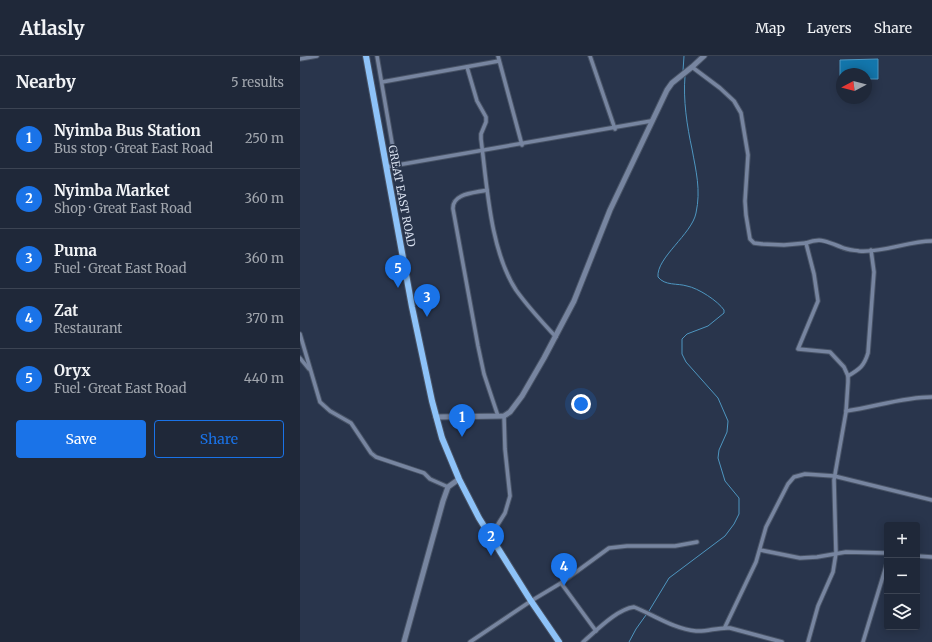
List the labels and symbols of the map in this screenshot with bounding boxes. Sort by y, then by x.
north arrow [836,68,872,104]
street label: GREAT EAST ROAD [385,144,419,248]
pin: 5 [385,255,411,288]
pin: 3 [414,284,440,317]
your location [571,394,591,414]
pin: 1 [449,404,475,437]
pin: 2 [478,523,504,556]
pin: 4 [551,553,577,586]

